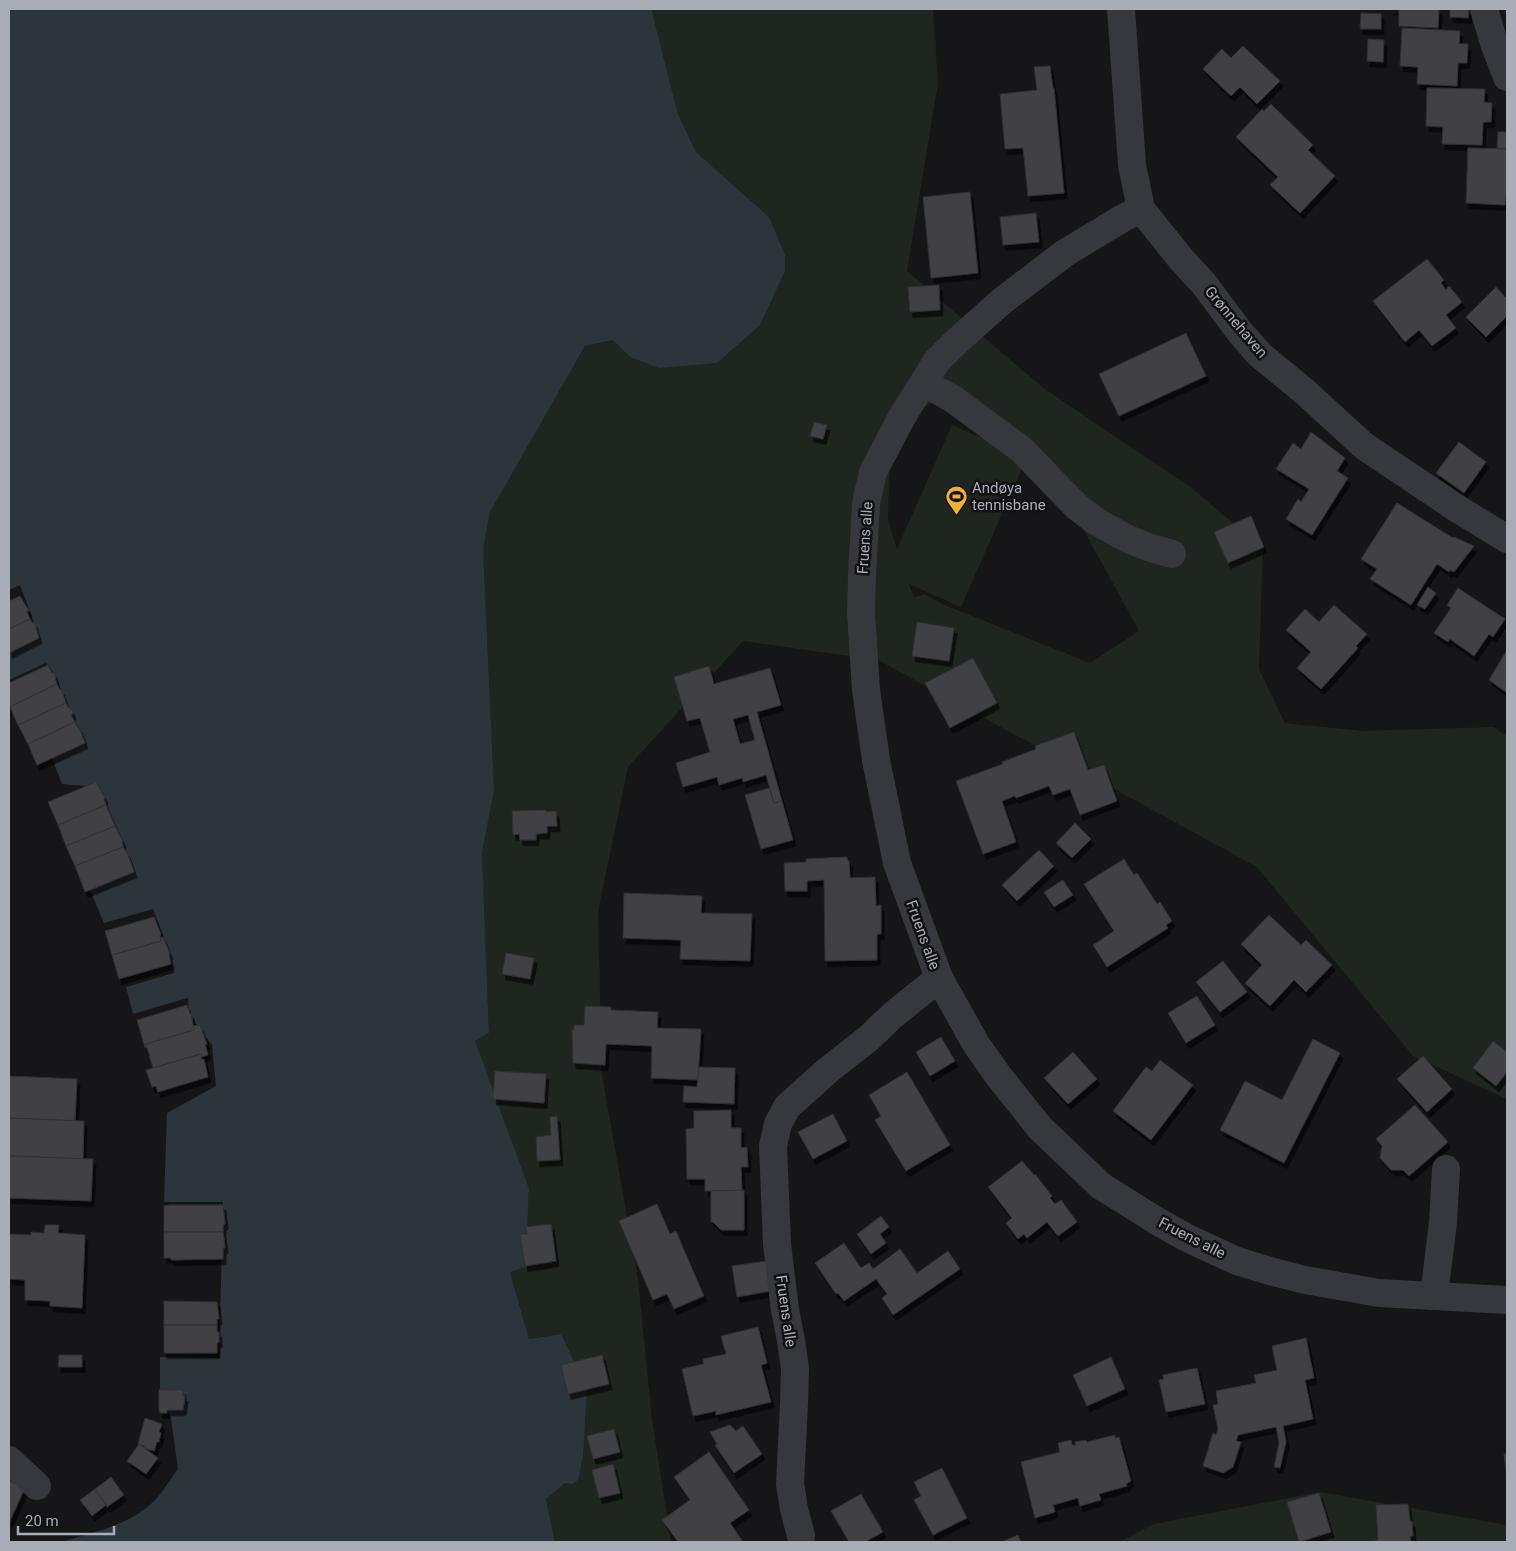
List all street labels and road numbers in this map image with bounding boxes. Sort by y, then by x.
street label: Grønnehaven [1201,282,1271,362]
street label: Fruens alle [853,501,877,575]
street label: Fruens alle [902,898,944,972]
street label: Fruens alle [1156,1214,1228,1263]
street label: Fruens alle [772,1274,800,1348]

